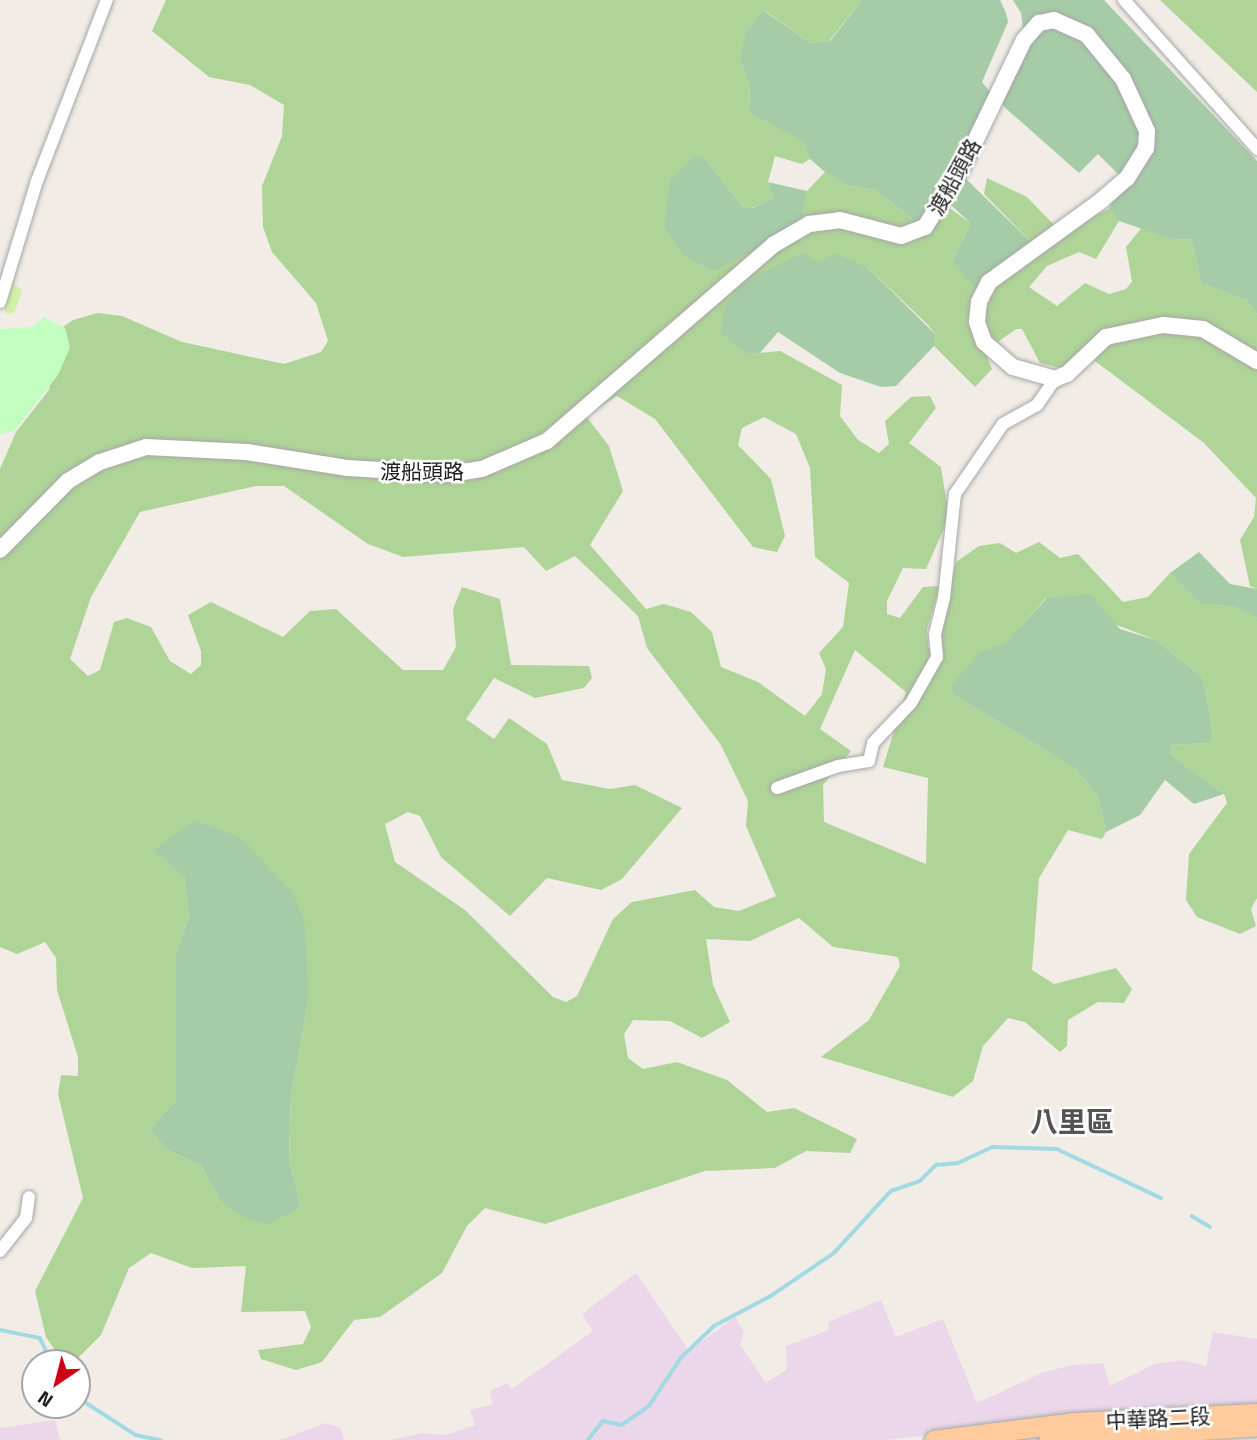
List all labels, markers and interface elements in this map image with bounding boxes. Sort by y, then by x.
street label: 渡船頭路 [923,134,985,220]
street label: 渡船頭路 [380,458,464,484]
district label: 八里區 [1030,1105,1114,1139]
north arrow [21,1349,91,1419]
text: N [31,1384,59,1416]
street label: 中華路二段 [1105,1403,1211,1433]

